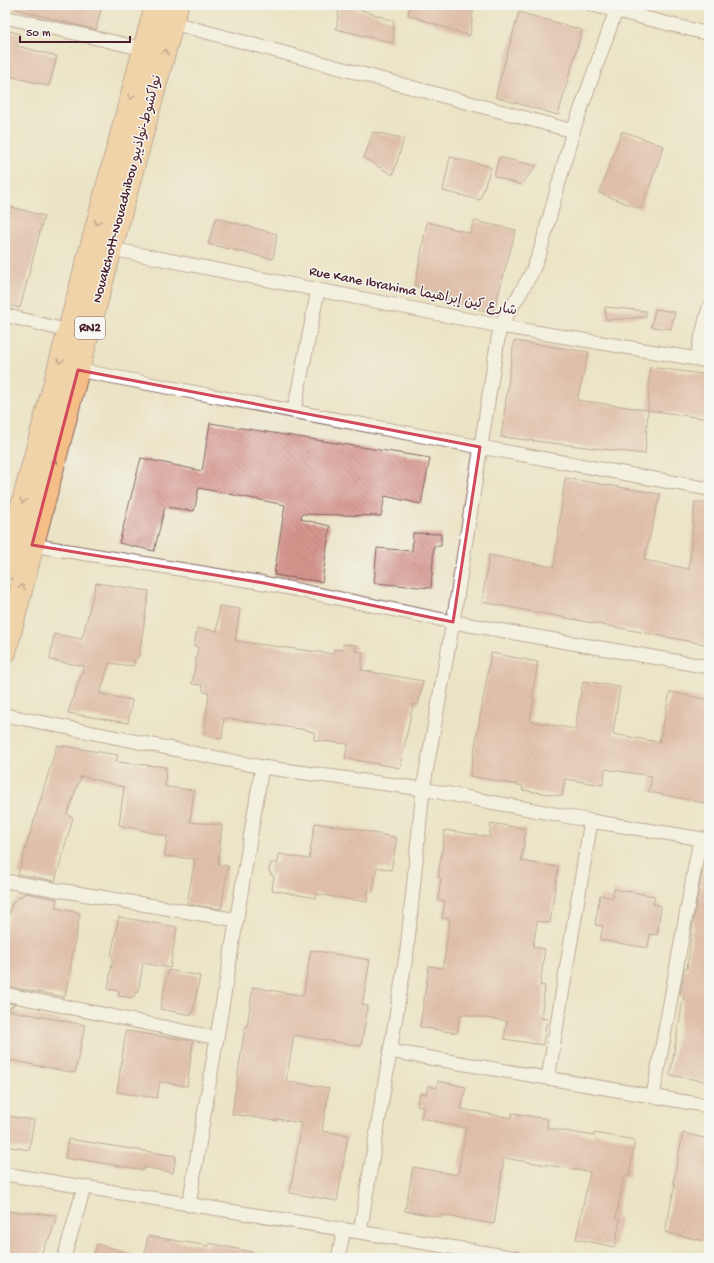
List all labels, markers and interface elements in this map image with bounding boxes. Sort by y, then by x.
scale bar [20,18,130,44]
text: 50 m [26,27,51,41]
one-way arrow [160,48,169,55]
street label: Nouakchott-Nouadhibou نواكشوط-نواذيبو [89,73,167,305]
one-way arrow [127,93,136,100]
one-way arrow [94,219,102,225]
street label: Rue Kane Ibrahima شارع كين إبراهيما [308,264,518,320]
road number: RN2 [75,317,105,339]
one-way arrow [56,358,65,365]
one-way arrow [50,458,58,464]
one-way arrow [20,497,28,504]
one-way arrow [17,584,25,590]

